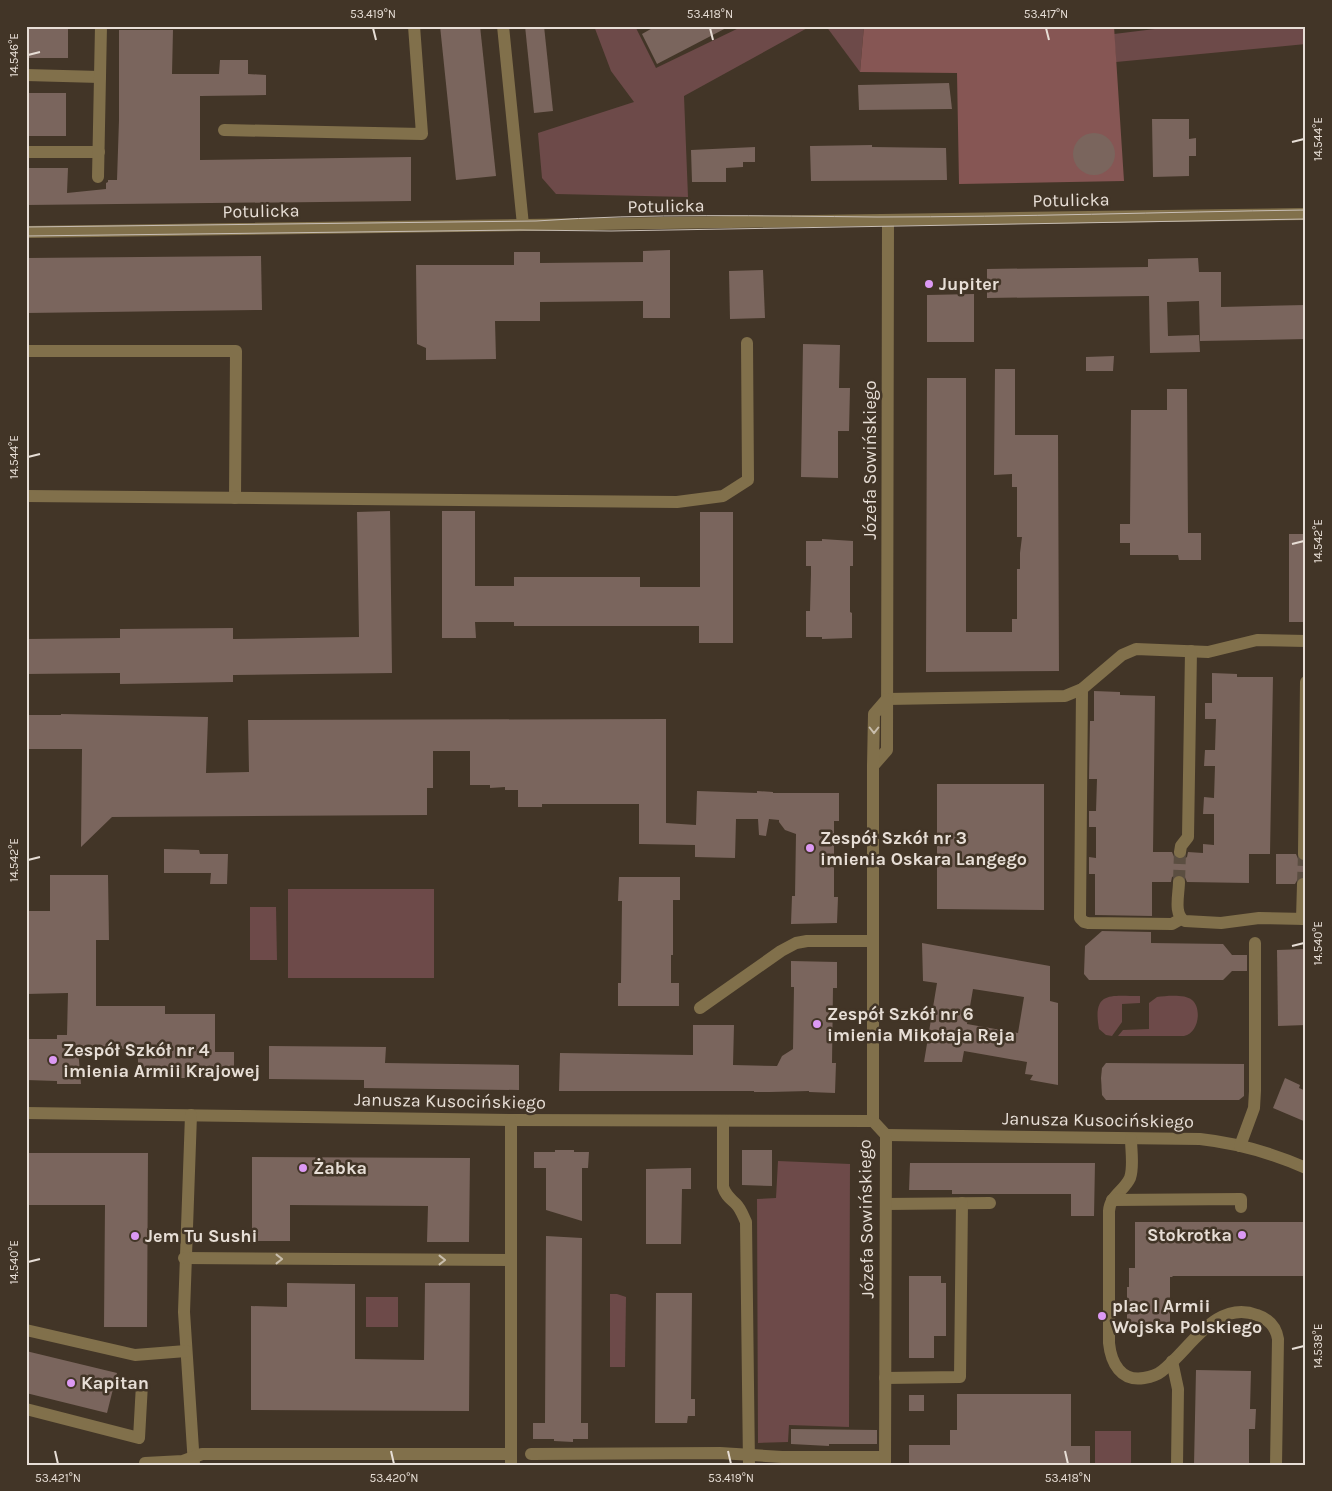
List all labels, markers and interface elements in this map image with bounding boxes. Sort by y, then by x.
text: 53.419°N [350,7,396,21]
text: 53.418°N [687,7,733,21]
text: 53.417°N [1024,7,1068,21]
text: 14.546°E [7,33,21,77]
text: 14.544°E [1311,117,1325,161]
street label: Potulicka [1032,188,1110,212]
street label: Potulicka [627,194,705,218]
street label: Potulicka [222,199,300,223]
place label: Jupiter [939,273,999,295]
marker: Jupiter [923,278,935,290]
street label: Józefa Sowińskiego [859,380,881,540]
text: 14.544°E [7,435,21,479]
text: 14.542°E [1311,519,1325,563]
one-way arrow [869,726,879,734]
place label: Zespół Szkół nr 3 imienia Oskara Langego [820,827,1027,870]
text: 14.542°E [7,838,21,882]
marker: Zespół Szkół nr 3 imienia Oskara Langego [804,842,816,854]
text: 14.540°E [1311,921,1325,965]
place label: Zespół Szkół nr 6 imienia Mikołaja Reja [827,1003,1015,1046]
marker: Zespół Szkół nr 6 imienia Mikołaja Reja [811,1018,823,1030]
place label: Zespół Szkół nr 4 imienia Armii Krajowej [63,1039,260,1082]
marker: Zespół Szkół nr 4 imienia Armii Krajowej [47,1054,59,1066]
street label: Janusza Kusocińskiego [354,1088,546,1114]
street label: Janusza Kusocińskiego [1002,1107,1194,1133]
street label: Józefa Sowińskiego [854,1139,878,1299]
place label: Żabka [313,1157,367,1179]
marker: Żabka [297,1162,309,1174]
place label: Stokrotka [1147,1224,1232,1246]
place label: Jem Tu Sushi [145,1225,257,1247]
marker: Stokrotka [1236,1229,1248,1241]
marker: Jem Tu Sushi [129,1230,141,1242]
text: 14.540°E [7,1240,21,1284]
one-way arrow [276,1254,283,1264]
one-way arrow [438,1255,446,1265]
place label: plac I Armii Wojska Polskiego [1112,1295,1262,1338]
marker: plac I Armii Wojska Polskiego [1096,1310,1108,1322]
text: 14.538°E [1311,1324,1325,1368]
place label: Kapitan [81,1372,149,1394]
marker: Kapitan [65,1377,77,1389]
text: 53.421°N [35,1471,81,1485]
text: 53.420°N [369,1471,419,1485]
text: 53.419°N [708,1471,754,1485]
text: 53.418°N [1045,1471,1091,1485]

